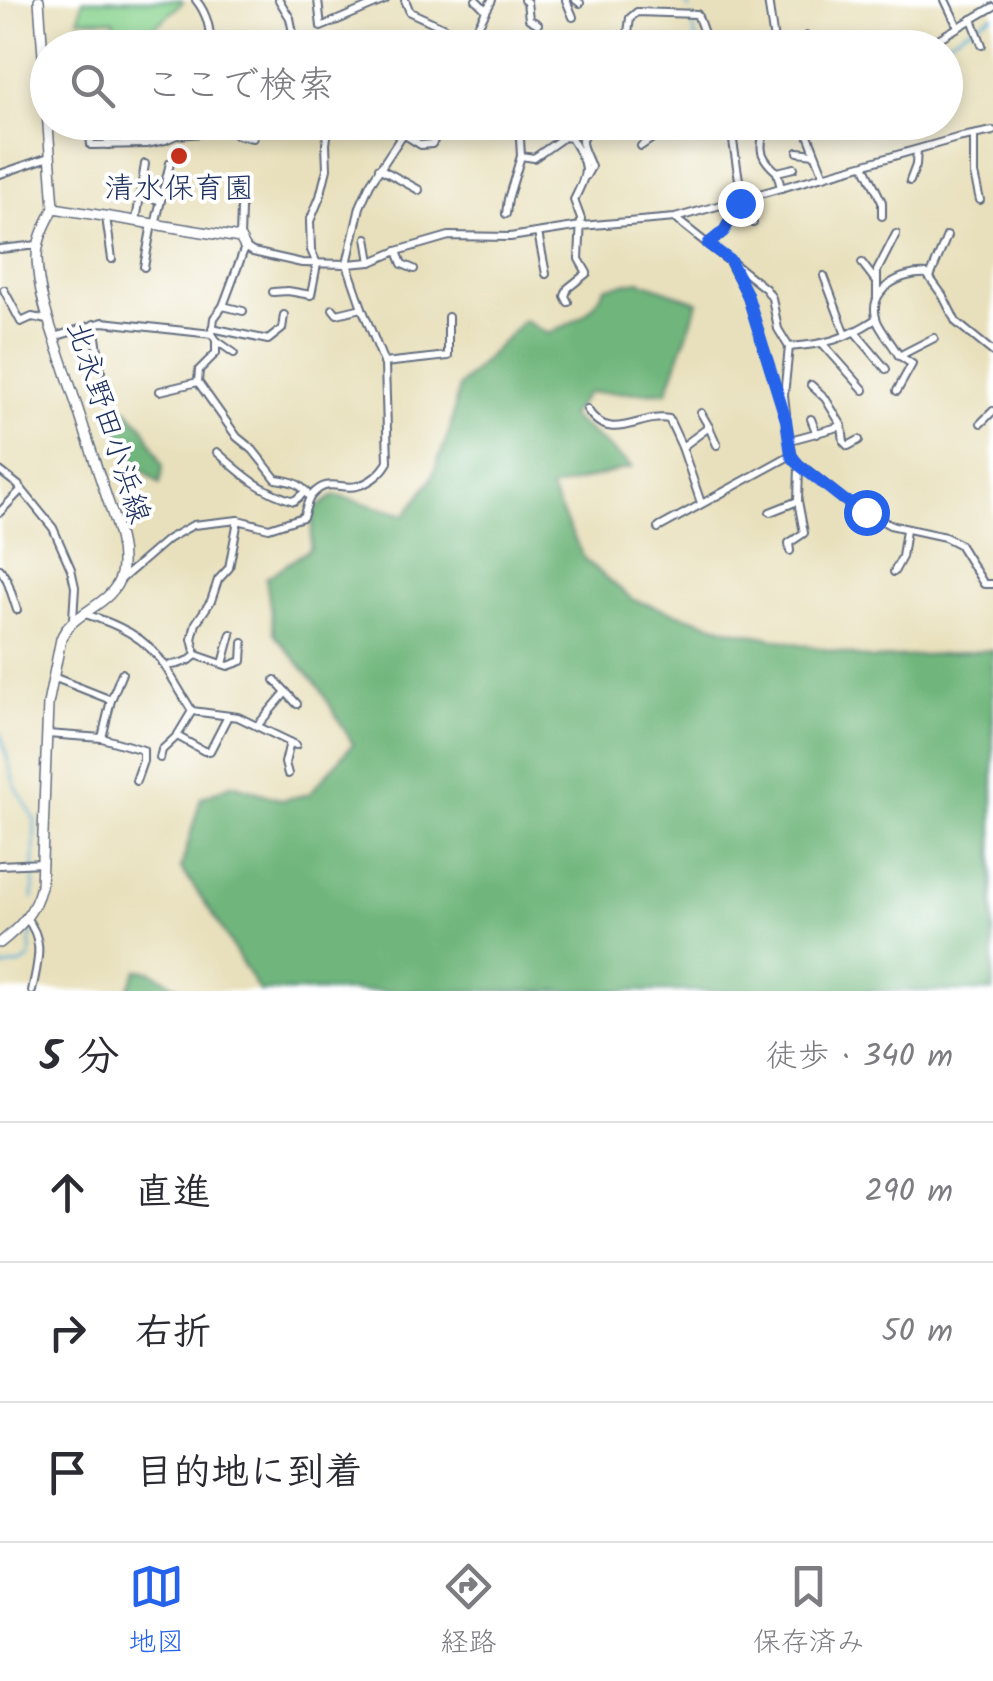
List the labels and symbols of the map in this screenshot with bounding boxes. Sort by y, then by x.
marker: 清水保育園 [168,145,190,167]
place label: 清水保育園 [104,166,254,214]
route end [718,181,764,227]
street label: 北永野田小浜線 [52,316,162,530]
route start [844,490,890,536]

